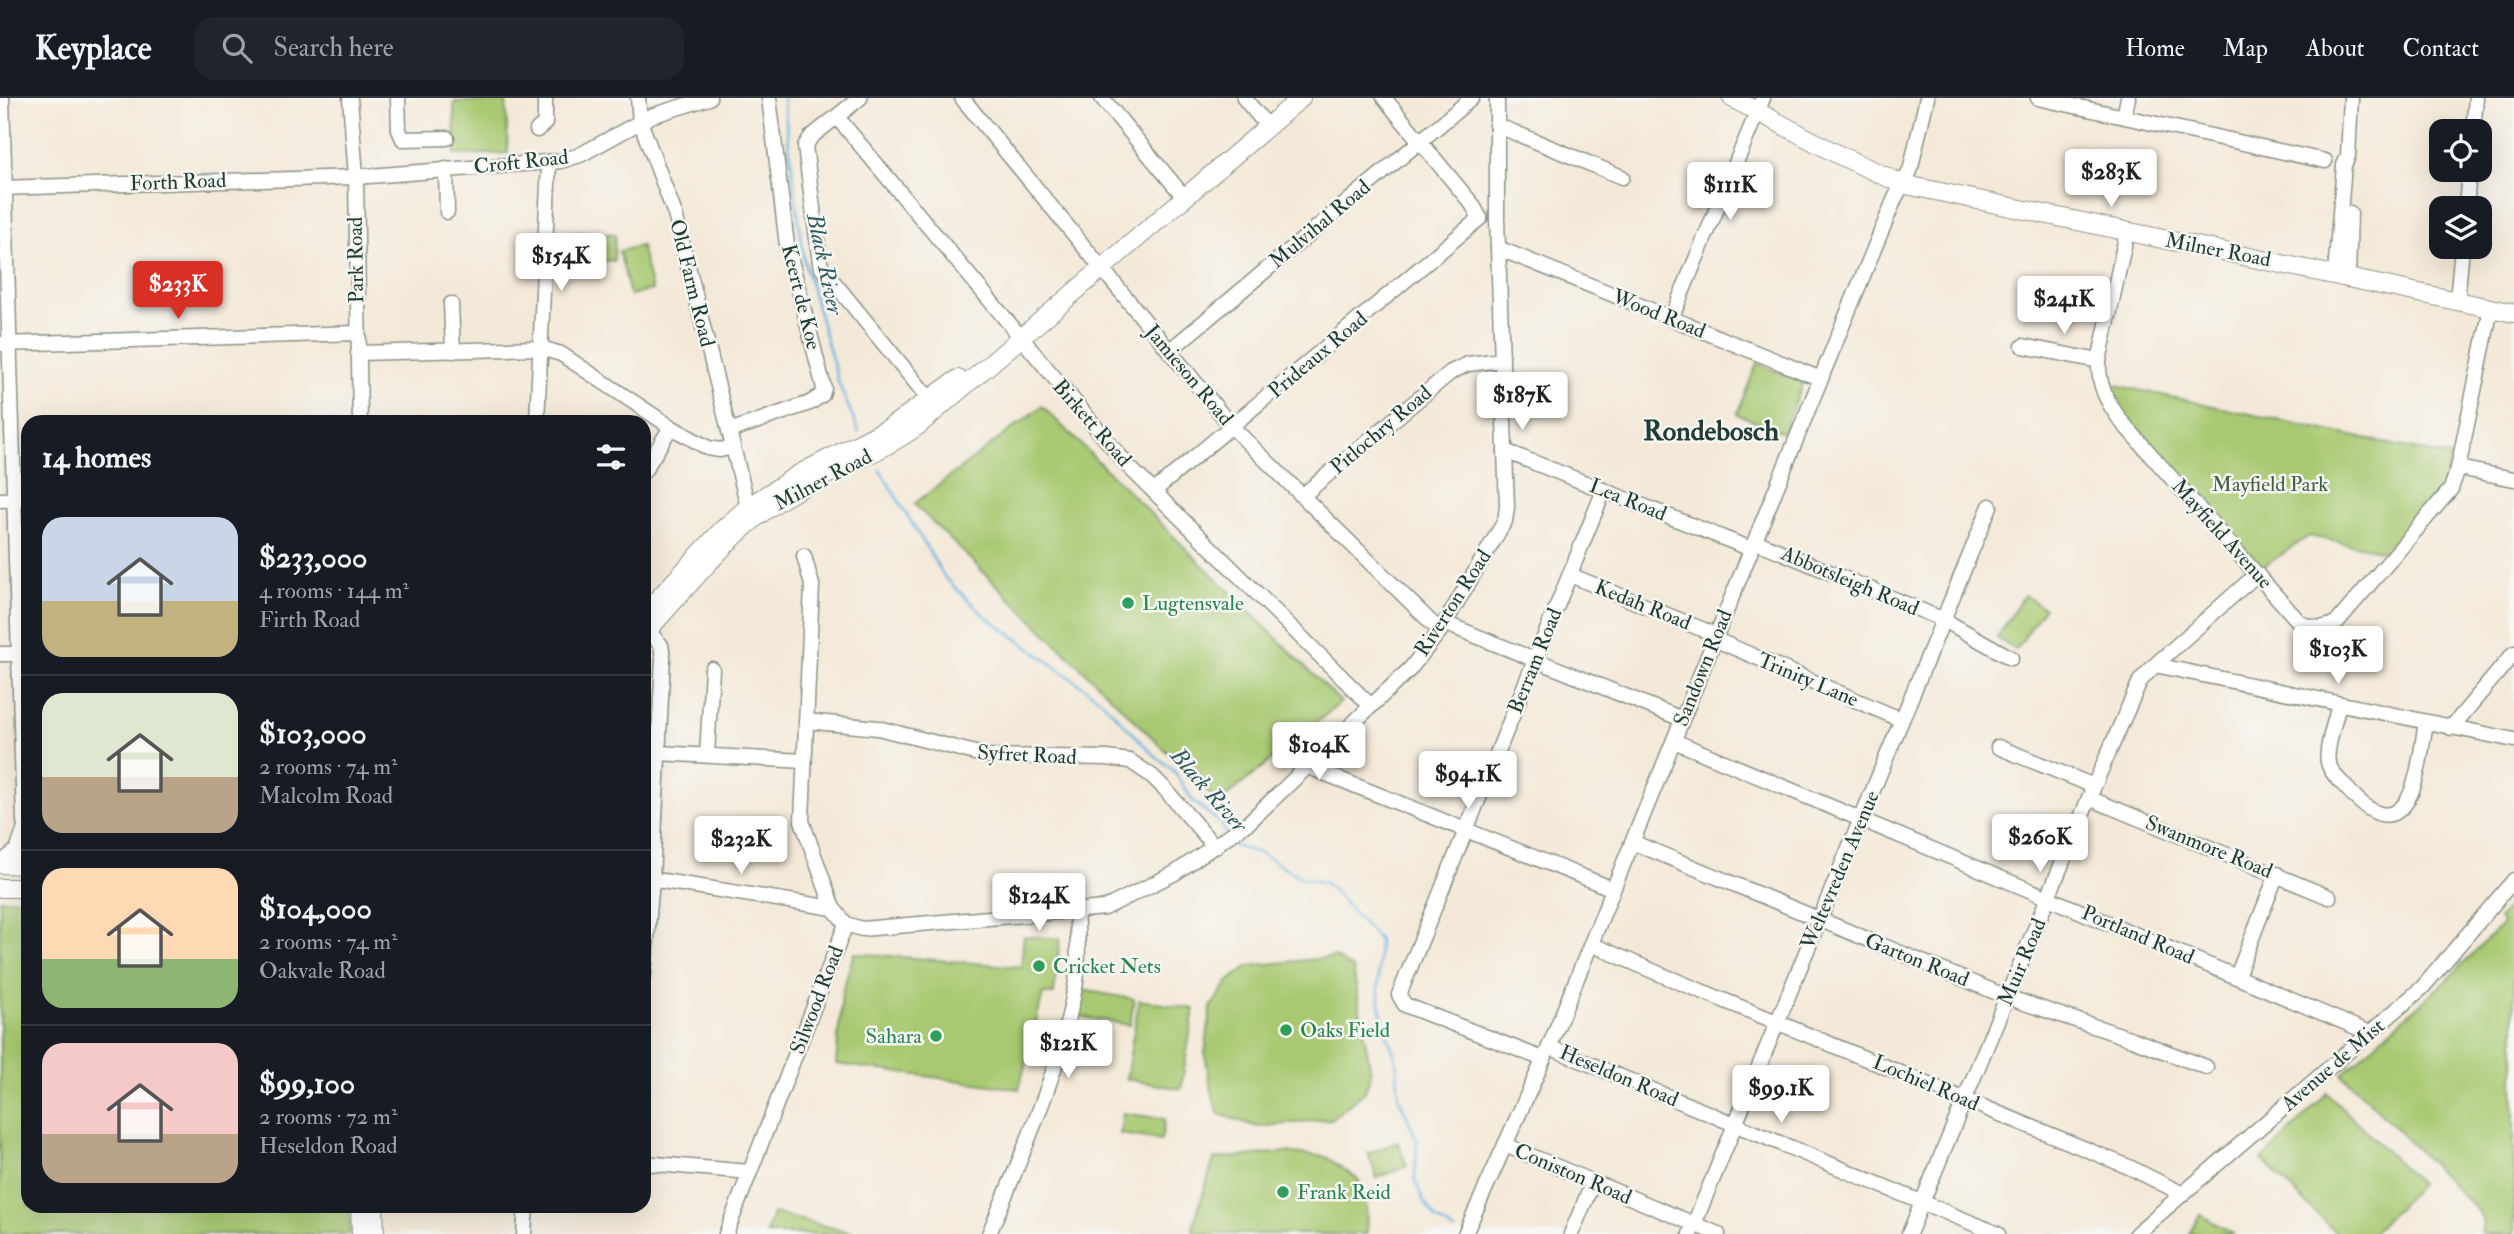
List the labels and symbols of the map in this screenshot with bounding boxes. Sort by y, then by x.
street label: Croft Road [472,144,570,180]
pin: $283K [2062,150,2160,209]
pin: $111K [1681,162,1779,222]
street label: Forth Road [129,167,227,197]
street label: Mulvihal Road [1264,173,1377,274]
water label: Black River [800,210,850,319]
street label: Park Road [342,216,370,304]
street label: Old Farm Road [663,216,721,350]
street label: Milner Road [2163,227,2274,274]
pin: $154K [512,234,610,293]
street label: Keert de Koe [775,241,827,353]
pin: $233K [129,262,227,321]
pin: $241K [2015,276,2113,336]
street label: Wood Road [1607,283,1710,345]
street label: Prideaux Road [1263,305,1374,404]
street label: Jamieson Road [1138,318,1240,432]
pin: $187K [1473,372,1571,432]
street label: Birkett Road [1047,374,1138,473]
street label: Pitlochry Road [1325,379,1438,480]
district label: Rondebosch [1643,414,1779,449]
street label: Milner Road [769,443,877,517]
park label: Mayfield Park [2212,471,2328,498]
street label: Lea Road [1585,472,1671,528]
street label: Mayfield Avenue [2165,473,2279,595]
street label: Abbotsleigh Road [1776,539,1924,622]
street label: Riverton Road [1408,544,1498,662]
street label: Kedah Road [1591,573,1696,637]
place label: Lugtensvale [1142,590,1244,617]
marker: Lugtensvale [1120,595,1136,611]
street label: Berram Road [1502,604,1569,718]
street label: Sandown Road [1667,605,1739,730]
pin: $103K [2289,626,2387,686]
street label: Trinity Lane [1753,647,1863,713]
pin: $104K [1270,722,1368,782]
street label: Syfret Road [977,739,1078,771]
water label: Black River [1164,741,1255,839]
pin: $94.1K [1411,752,1525,811]
street label: Weltevreden Avenue [1794,786,1886,954]
street label: Swanmore Road [2141,809,2277,885]
pin: $260K [1991,814,2089,874]
pin: $232K [692,816,790,876]
pin: $124K [990,874,1088,933]
street label: Portland Road [2078,899,2199,971]
street label: Muir Road [1991,914,2053,1010]
street label: Garton Road [1861,927,1974,993]
street label: Silwood Road [784,941,850,1058]
place label: Cricket Nets [1053,953,1161,980]
marker: Cricket Nets [1031,958,1047,974]
street label: Avenue de Mist [2275,1012,2391,1118]
place label: Oaks Field [1300,1017,1391,1044]
pin: $121K [1019,1020,1117,1080]
marker: Oaks Field [1278,1022,1294,1038]
place label: Sahara [866,1023,922,1050]
marker: Sahara [928,1028,944,1044]
street label: Heseldon Road [1555,1039,1683,1113]
street label: Lochiel Road [1869,1049,1984,1118]
pin: $99.1K [1724,1066,1838,1125]
street label: Coniston Road [1510,1137,1636,1211]
place label: Frank Reid [1297,1179,1392,1206]
marker: Frank Reid [1275,1184,1291,1200]

